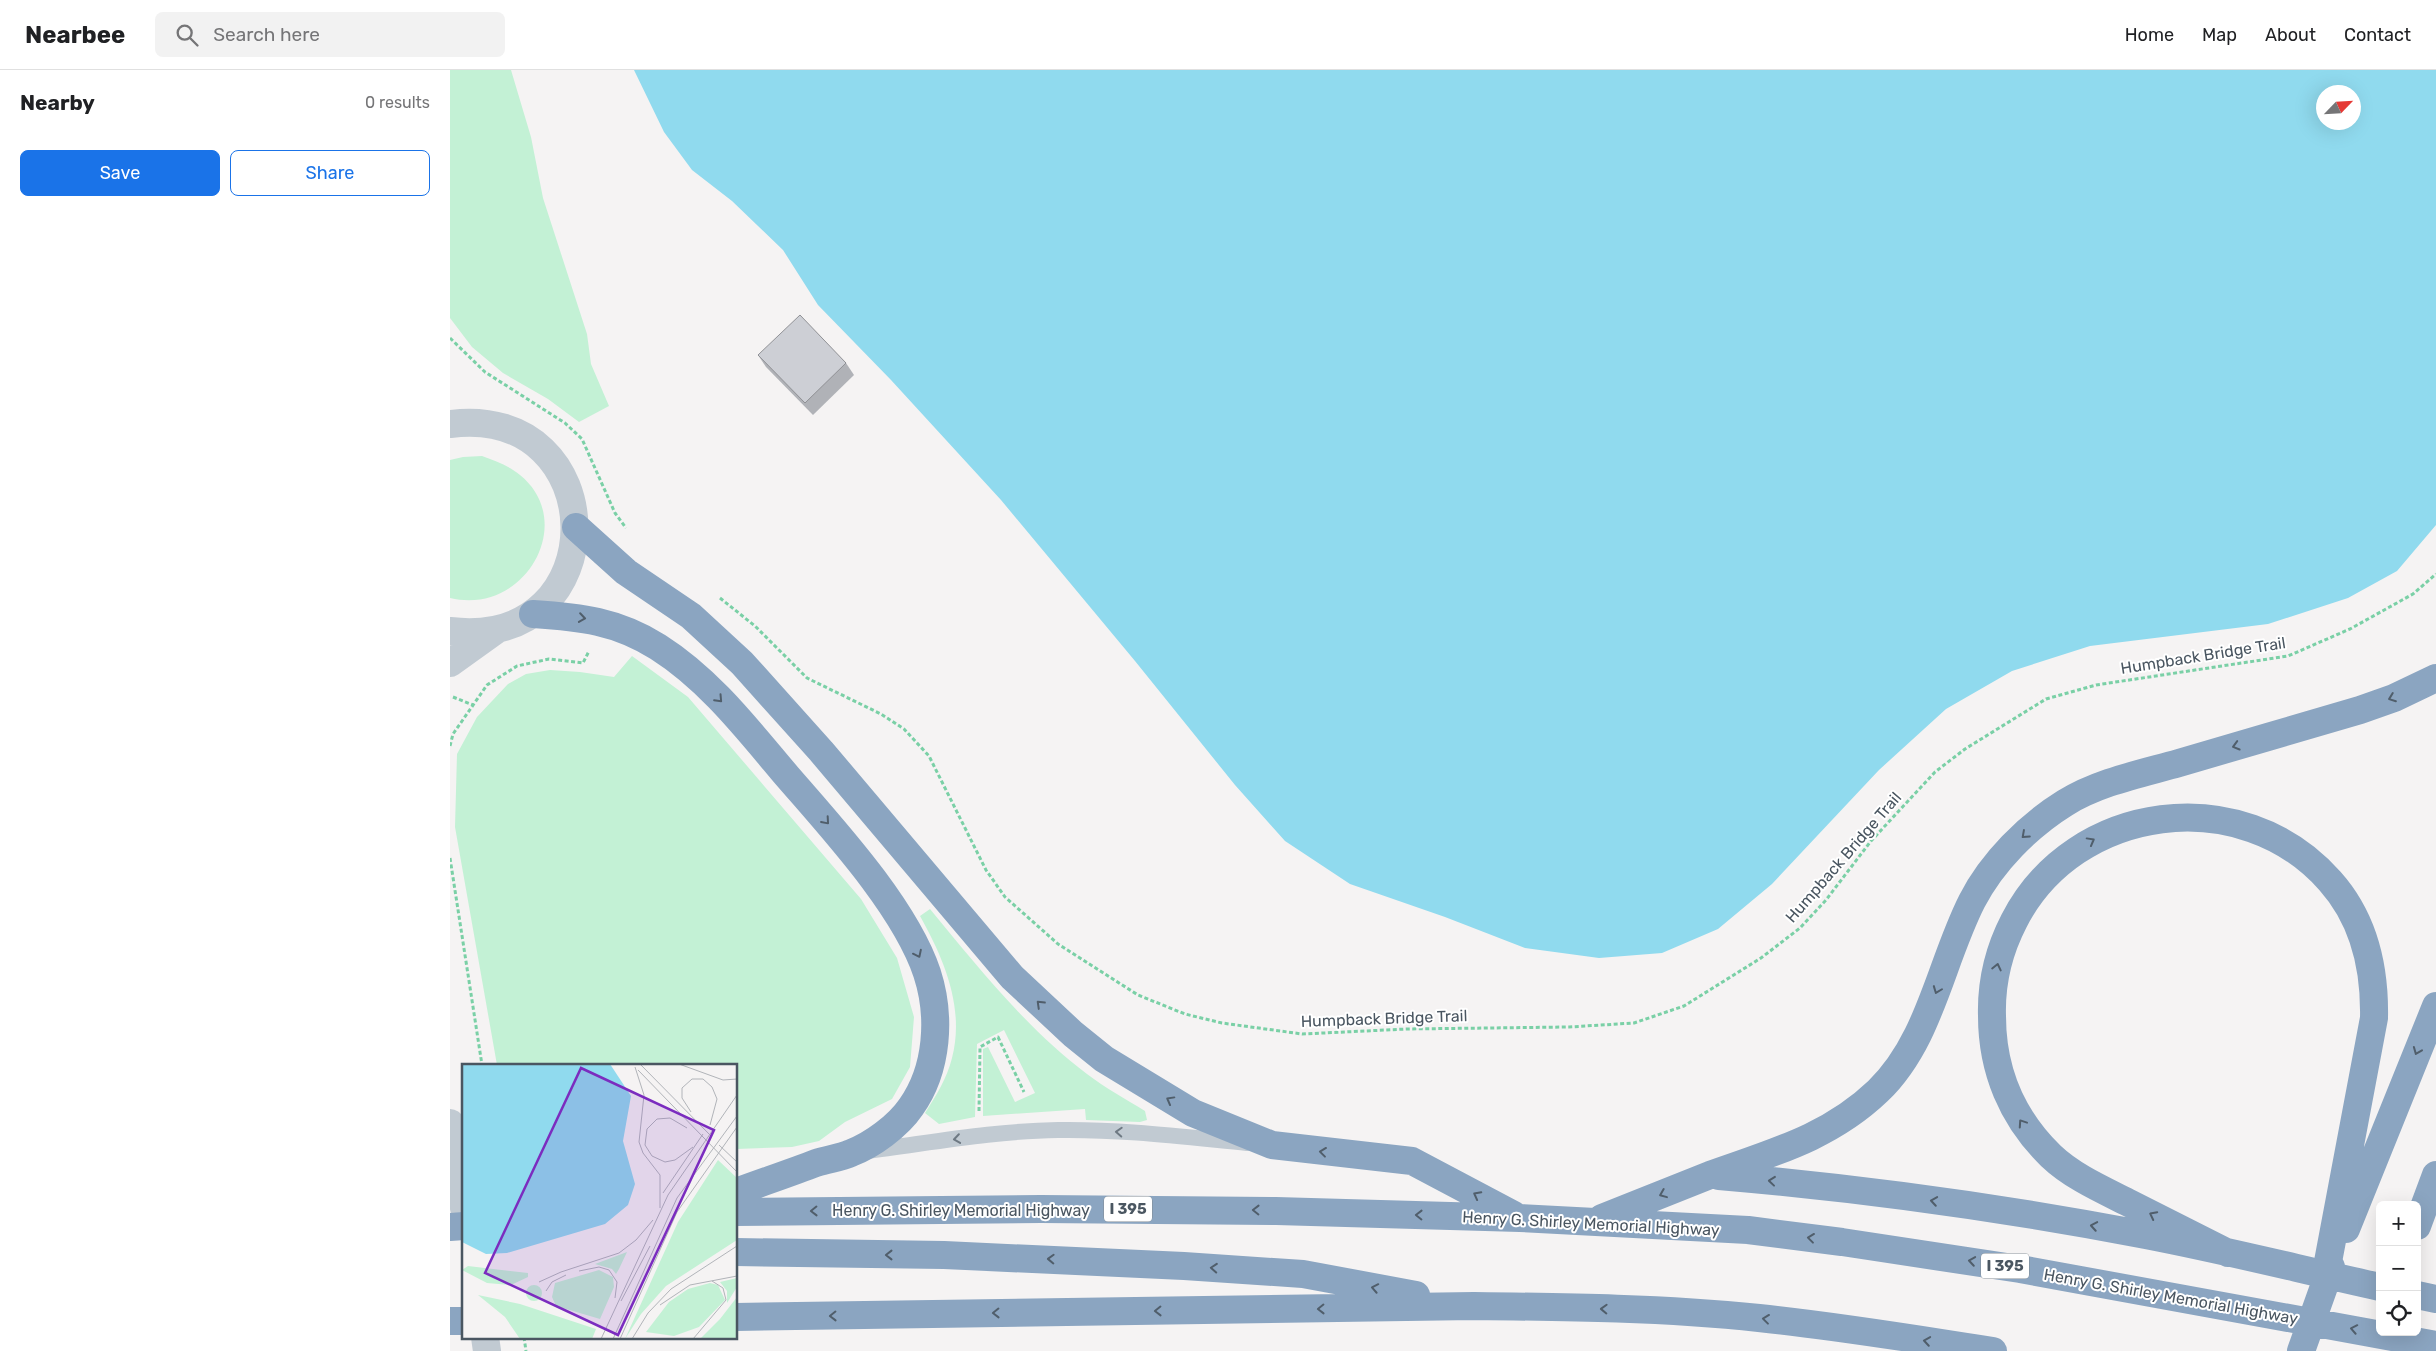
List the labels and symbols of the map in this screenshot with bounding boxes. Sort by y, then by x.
north arrow [2316,85,2361,130]
one-way arrow [578,612,586,623]
street label: Humpback Bridge Trail [2119,633,2287,678]
one-way arrow [713,693,722,702]
one-way arrow [2388,693,2396,703]
one-way arrow [2233,741,2241,751]
street label: Humpback Bridge Trail [1782,788,1905,926]
one-way arrow [820,815,829,824]
one-way arrow [2021,829,2030,838]
one-way arrow [2086,837,2095,847]
one-way arrow [912,949,922,958]
one-way arrow [1991,962,2002,971]
one-way arrow [1933,985,1943,993]
one-way arrow [1037,1001,1046,1010]
street label: Humpback Bridge Trail [1300,1006,1468,1031]
one-way arrow [2413,1046,2424,1055]
inset map [462,1064,738,1338]
one-way arrow [1167,1096,1176,1106]
one-way arrow [2019,1119,2028,1128]
one-way arrow [1115,1127,1123,1138]
one-way arrow [953,1134,961,1144]
one-way arrow [1319,1147,1327,1158]
one-way arrow [1768,1176,1776,1187]
one-way arrow [1660,1188,1668,1198]
one-way arrow [1473,1191,1482,1201]
road number: I 395 [1104,1196,1152,1222]
one-way arrow [1929,1196,1938,1206]
street label: Henry G. Shirley Memorial Highway [832,1201,1090,1220]
one-way arrow [1252,1205,1260,1216]
one-way arrow [809,1206,817,1216]
street label: Henry G. Shirley Memorial Highway [1462,1207,1720,1240]
one-way arrow [1414,1210,1422,1221]
one-way arrow [2149,1211,2158,1221]
one-way arrow [2090,1221,2098,1232]
one-way arrow [1807,1233,1815,1244]
one-way arrow [885,1250,892,1260]
one-way arrow [1047,1254,1055,1265]
road number: I 395 [1981,1254,2029,1278]
one-way arrow [1967,1256,1975,1267]
one-way arrow [1209,1263,1217,1274]
street label: Henry G. Shirley Memorial Highway [2042,1265,2300,1328]
one-way arrow [1370,1283,1379,1293]
one-way arrow [1316,1303,1324,1314]
one-way arrow [1600,1304,1608,1314]
one-way arrow [1154,1306,1162,1316]
one-way arrow [991,1308,999,1319]
one-way arrow [829,1311,836,1321]
one-way arrow [1762,1314,1770,1325]
one-way arrow [2349,1325,2358,1335]
one-way arrow [1923,1336,1931,1347]

